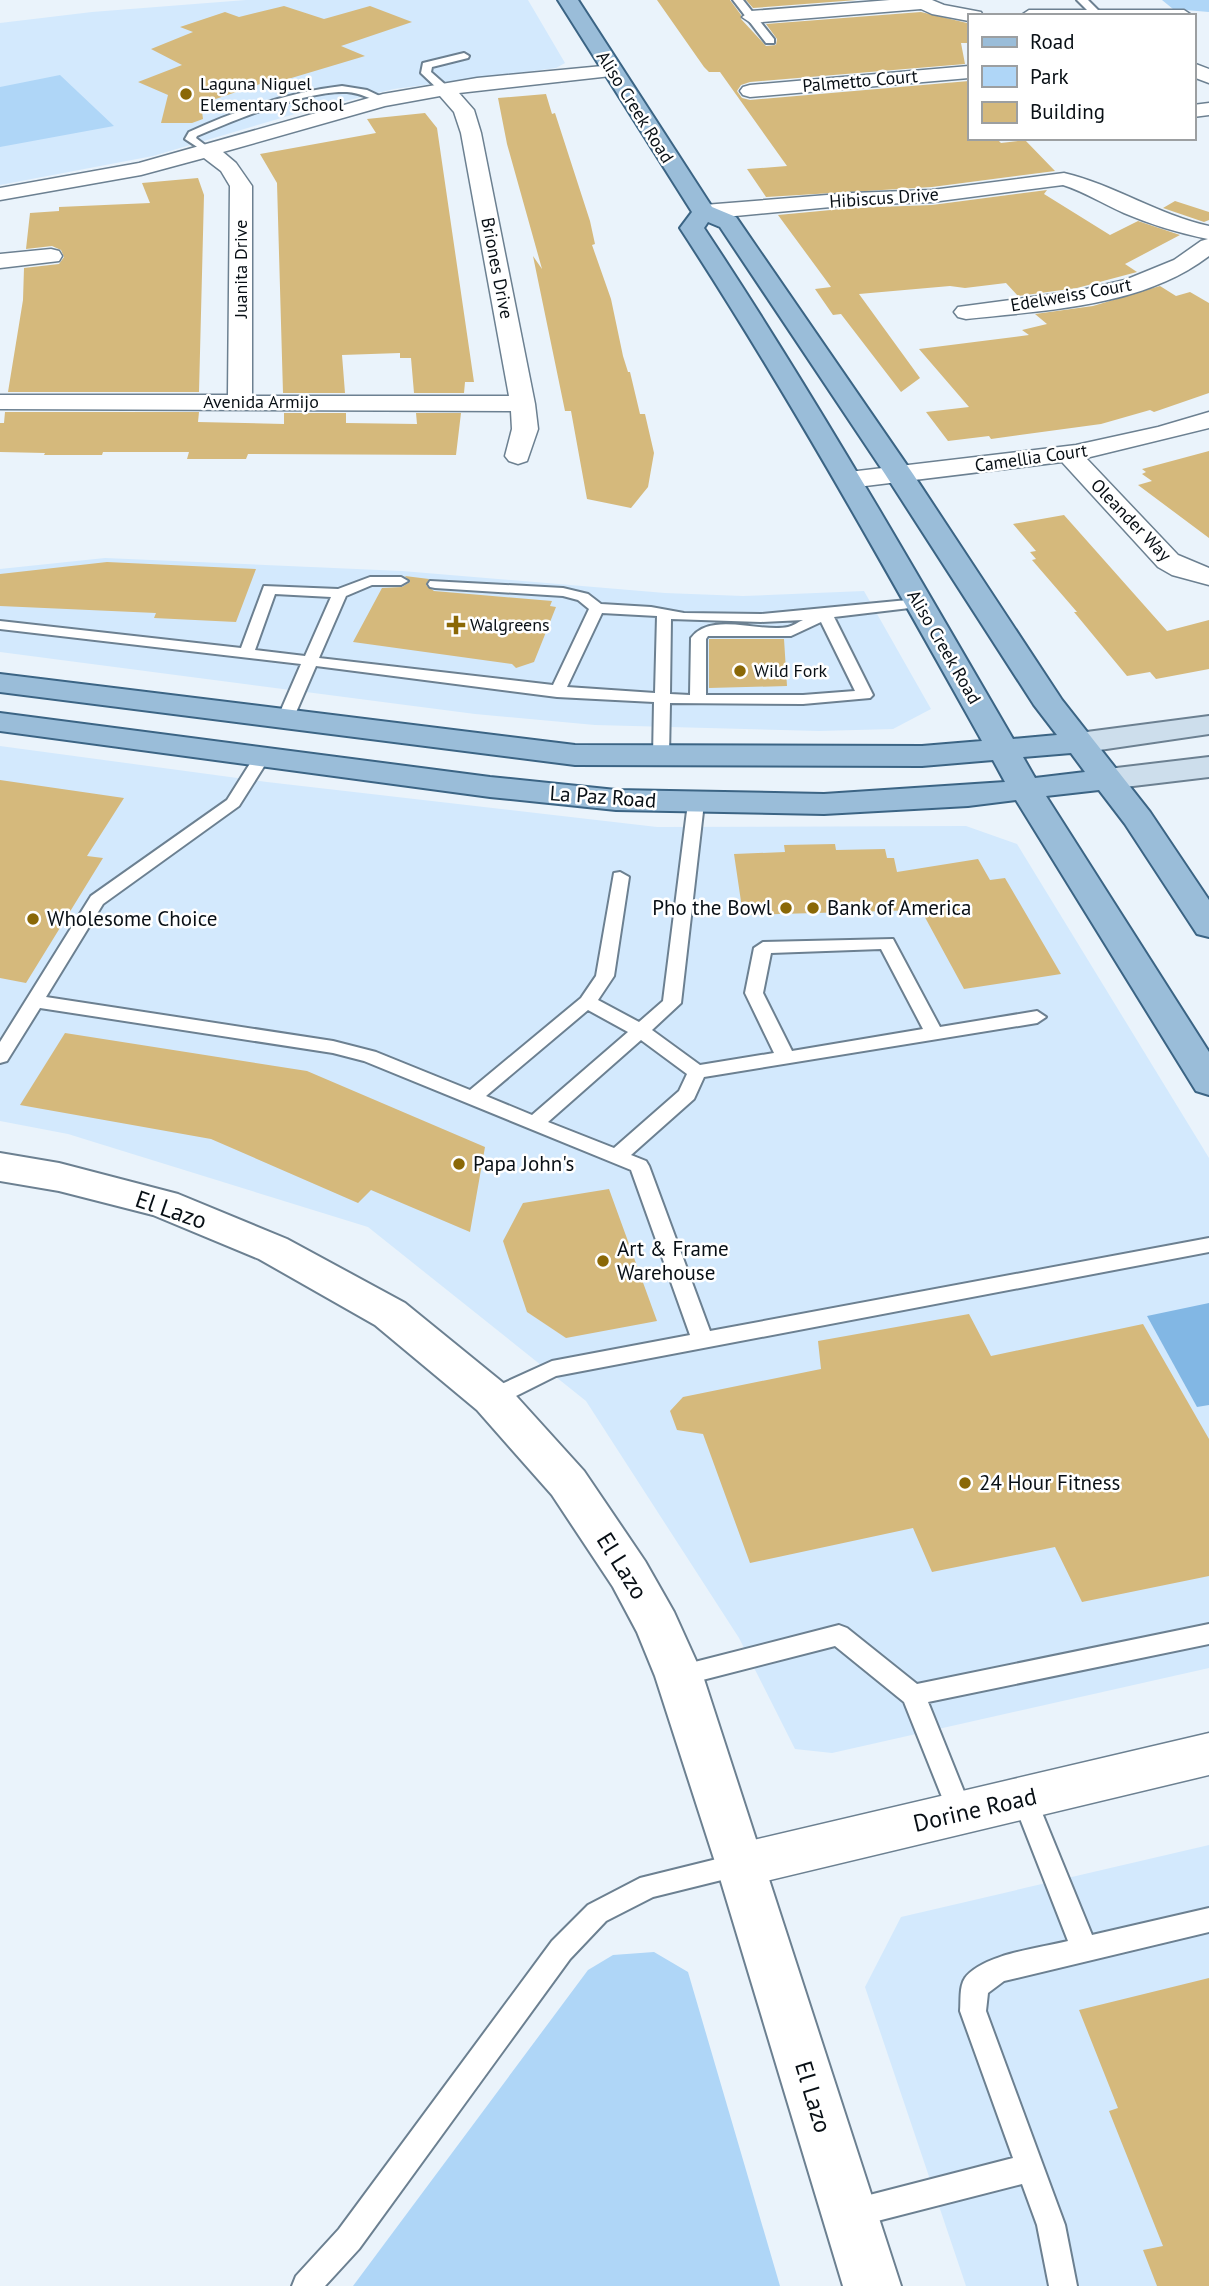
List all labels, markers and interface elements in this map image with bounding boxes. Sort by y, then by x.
legend [968,14,1195,140]
text: Road [1030,28,1074,55]
street label: Aliso Creek Road [592,46,679,167]
text: Park [1030,63,1069,90]
street label: Palmetto Court [801,64,919,97]
place label: Laguna Niguel Elementary School [200,72,344,116]
marker: Laguna Niguel Elementary School [178,86,194,102]
text: Building [1030,98,1105,125]
street label: Hibiscus Drive [828,182,939,213]
street label: Briones Drive [476,215,519,321]
street label: Juanita Drive [229,220,252,319]
street label: Edelweiss Court [1009,273,1133,316]
street label: Avenida Armijo [203,390,319,413]
street label: Camellia Court [973,438,1089,477]
street label: Oleander Way [1086,473,1177,566]
street label: Aliso Creek Road [903,586,986,708]
place label: Walgreens [470,613,550,636]
marker: Walgreens [448,617,464,633]
place label: Wild Fork [754,659,828,682]
marker: Wild Fork [732,663,748,679]
street label: La Paz Road [549,779,657,814]
place label: Pho the Bowl [652,894,772,921]
place label: Bank of America [827,894,972,921]
marker: Pho the Bowl [778,900,794,916]
marker: Bank of America [805,900,821,916]
place label: Wholesome Choice [47,905,217,932]
marker: Wholesome Choice [25,911,41,927]
place label: Papa John's [473,1150,574,1177]
marker: Papa John's [451,1156,467,1172]
street label: El Lazo [131,1183,211,1236]
place label: Art & Frame Warehouse [617,1235,729,1286]
marker: Art & Frame Warehouse [595,1253,611,1269]
place label: 24 Hour Fitness [979,1469,1120,1496]
marker: 24 Hour Fitness [957,1475,973,1491]
street label: El Lazo [590,1526,655,1605]
street label: Dorine Road [910,1780,1040,1839]
street label: El Lazo [788,2057,839,2136]

